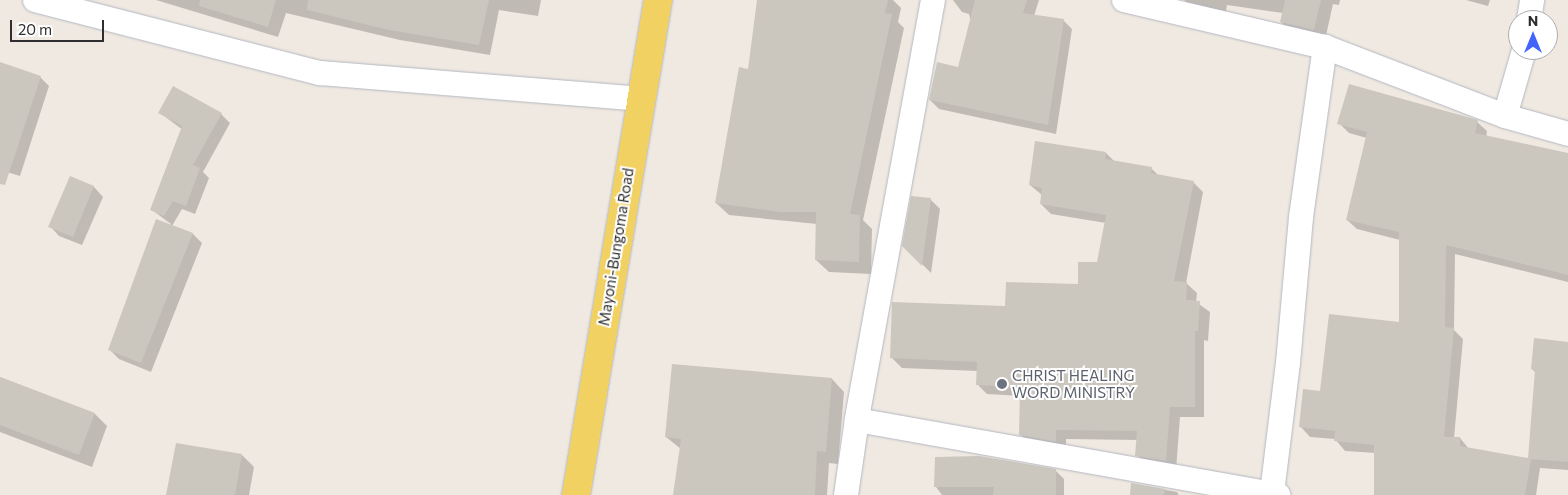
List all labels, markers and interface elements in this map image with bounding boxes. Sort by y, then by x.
scale bar [12,10,106,42]
north arrow [1508,10,1558,60]
text: N [1528,12,1538,29]
text: 20 m [18,20,52,38]
street label: Mayoni-Bungoma Road [595,167,637,327]
place label: CHRIST HEALING WORD MINISTRY [1012,366,1135,401]
marker: CHRIST HEALING WORD MINISTRY [996,378,1008,390]

